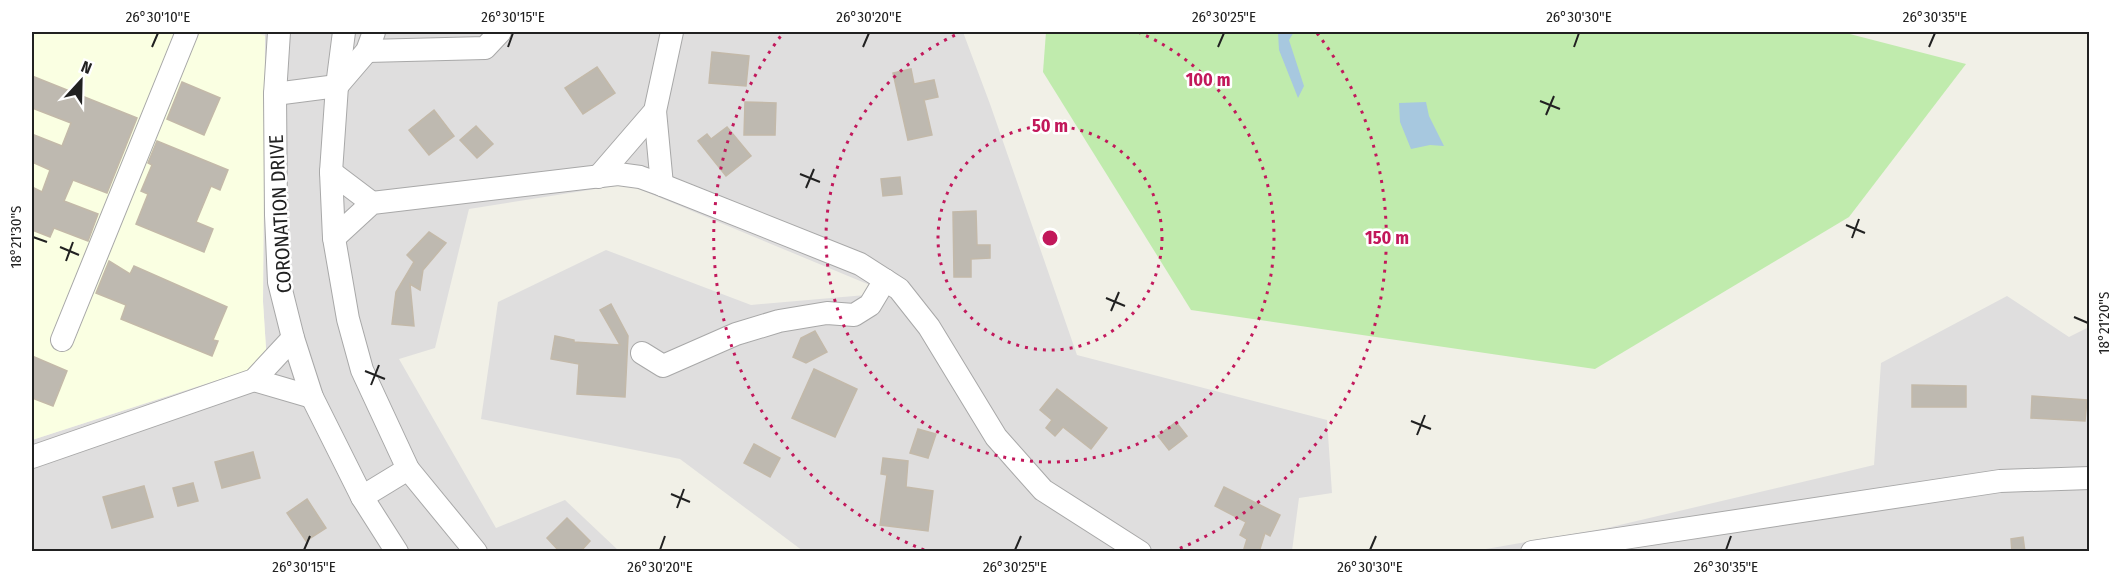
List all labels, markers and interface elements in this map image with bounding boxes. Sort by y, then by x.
text: 26°30'10"E [126,8,190,26]
text: 26°30'15"E [481,8,545,26]
text: 26°30'20"E [836,8,902,26]
text: 26°30'25"E [1192,8,1256,26]
text: 26°30'30"E [1546,8,1612,26]
text: 26°30'35"E [1903,8,1967,26]
north arrow [51,51,111,111]
text: N [78,57,94,78]
text: 100 m [1186,69,1230,91]
text: 50 m [1032,115,1068,137]
street label: CORONATION DRIVE [264,134,296,294]
text: 18°21'30"S [7,205,25,269]
text: 150 m [1365,227,1409,249]
centre of rings [1040,228,1060,248]
text: 18°21'20"S [2095,292,2113,354]
text: 26°30'15"E [272,558,336,576]
text: 26°30'20"E [627,558,693,576]
text: 26°30'25"E [983,558,1047,576]
text: 26°30'30"E [1337,558,1403,576]
text: 26°30'35"E [1694,558,1758,576]

